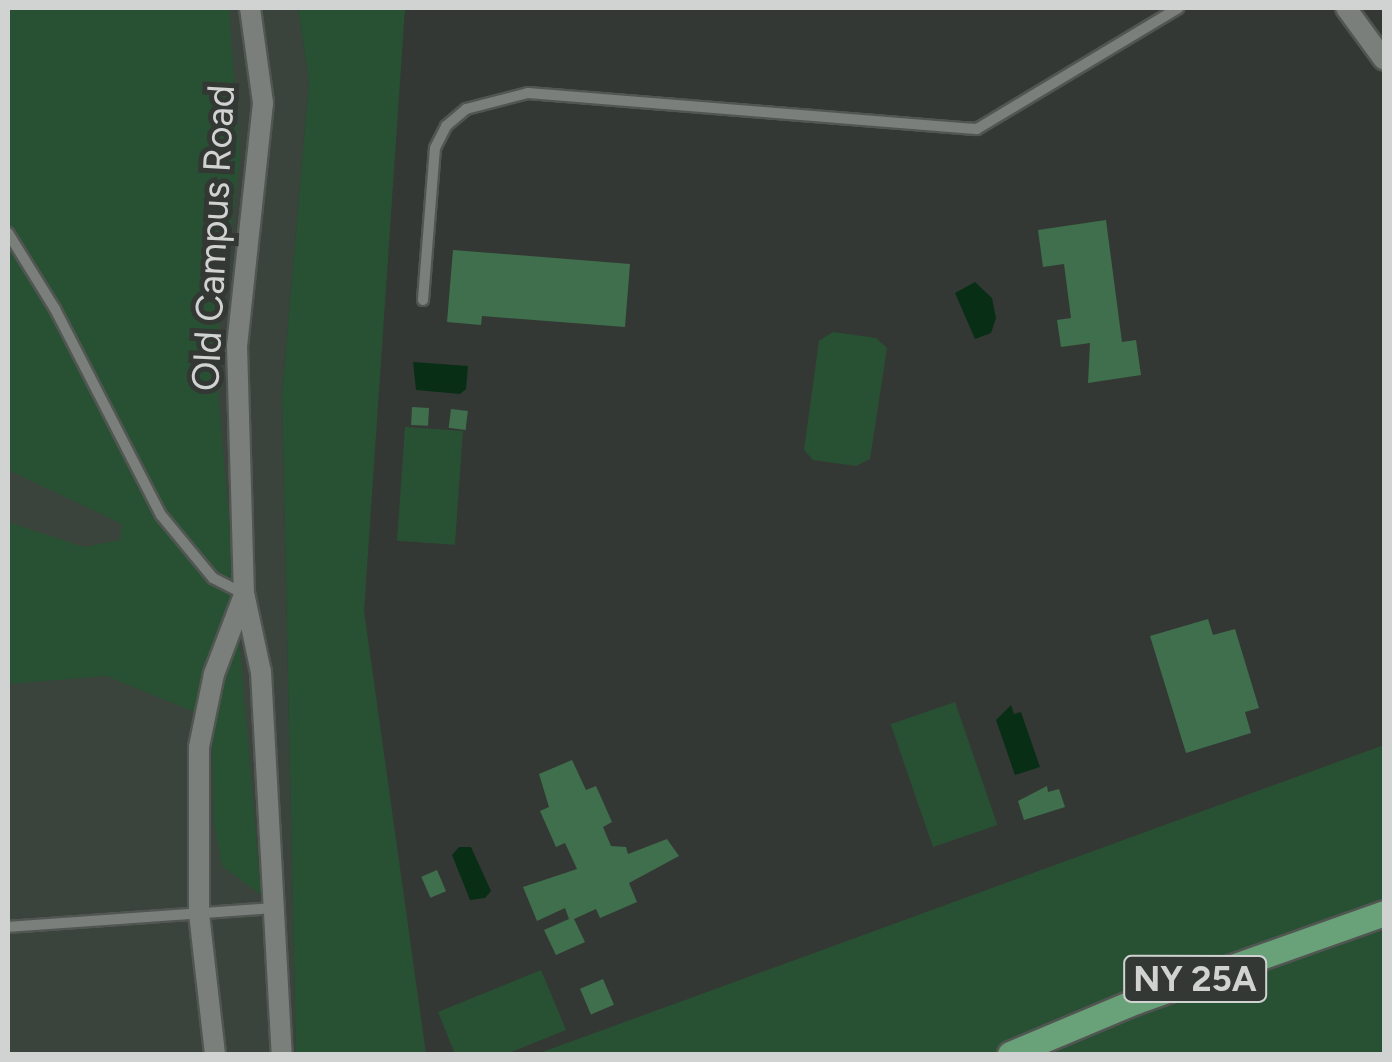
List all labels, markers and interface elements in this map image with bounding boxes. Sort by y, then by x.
street label: Old Campus Road [183,84,245,392]
road number: NY 25A [1122,949,1268,1009]

